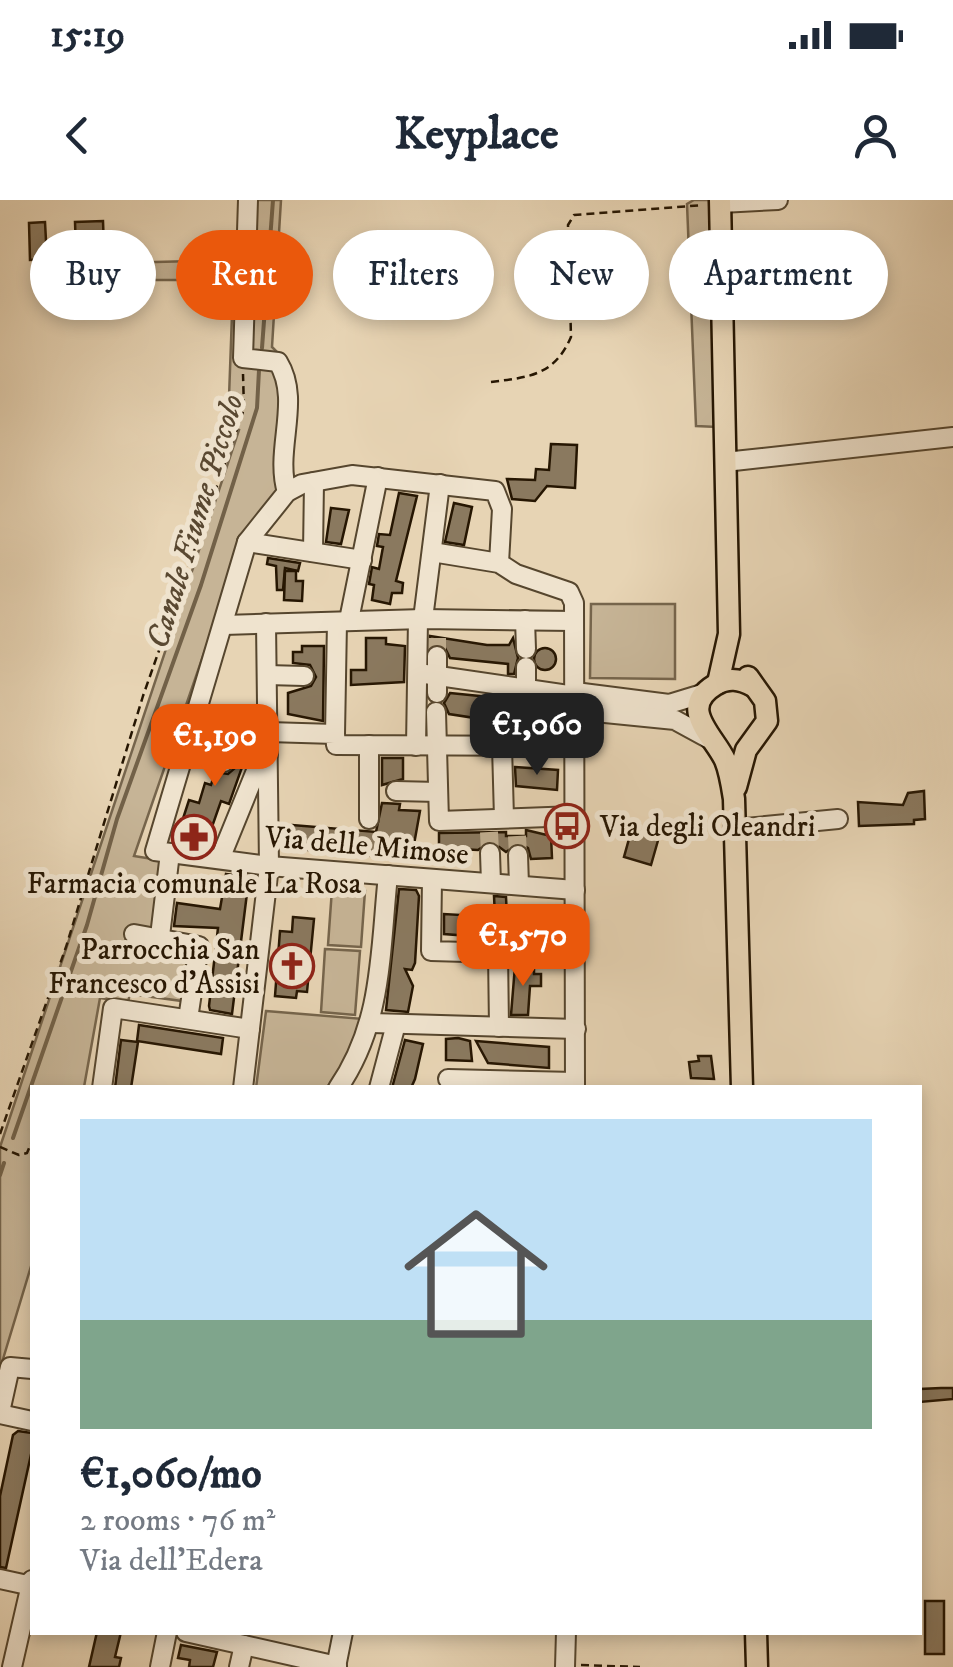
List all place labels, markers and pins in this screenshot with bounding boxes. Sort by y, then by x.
pin: €1,060 [456,693,618,778]
pin: €1,190 [134,704,296,789]
bus stop icon: Via degli Oleandri [544,803,590,849]
place label: Via degli Oleandri [599,809,815,846]
pharmacy icon: Farmacia comunale La Rosa [171,814,217,860]
place label: Farmacia comunale La Rosa [26,866,362,903]
pin: €1,570 [442,904,604,989]
place label: Parrocchia San Francesco d'Assisi [48,932,260,1003]
church icon: Parrocchia San Francesco d'Assisi [269,943,315,989]

